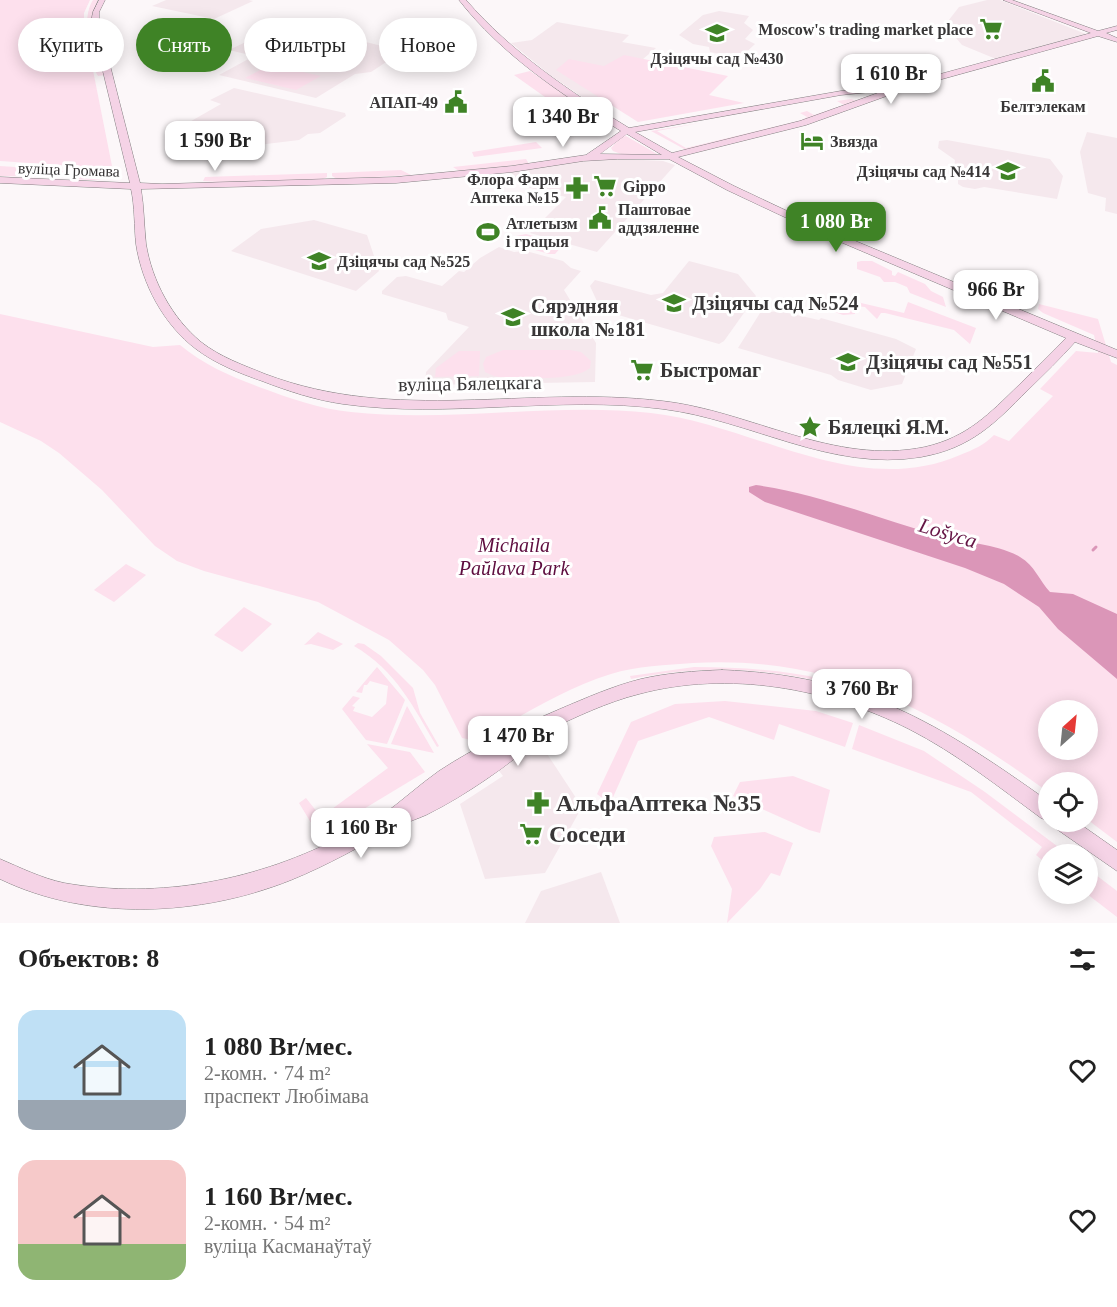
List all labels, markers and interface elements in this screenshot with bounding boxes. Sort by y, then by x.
supermarket icon: Moscow's trading market place [978,16,1004,42]
chip: Купить [18,18,124,72]
chip: Снять [136,18,232,72]
chip: Фильтры [244,18,367,72]
chip: Новое [379,18,477,72]
school or university icon: Дзіцячы сад №430 [704,20,730,46]
place label: Moscow's trading market place [758,21,973,39]
place label: Дзіцячы сад №430 [650,50,784,68]
pin: 1 610 Br [829,54,953,105]
text: 1 610 Br [855,62,927,84]
public building icon: Белтэлекам [1030,68,1056,94]
public building icon: АПАП-49 [443,89,469,115]
place label: АПАП-49 [369,94,438,111]
pin: 1 340 Br [501,97,625,148]
place label: Белтэлекам [1000,98,1086,115]
text: 1 340 Br [527,105,599,127]
pin: 1 590 Br [153,121,277,172]
hotel icon: Звязда [799,128,825,154]
text: 1 590 Br [179,129,251,151]
place label: Звязда [830,133,878,150]
school or university icon: Дзіцячы сад №414 [995,158,1021,184]
street label: вуліца Громава [18,159,120,181]
place label: Дзіцячы сад №414 [857,163,990,181]
place label: Флора Фарм Аптека №15 [467,171,559,206]
supermarket icon: Gippo [592,173,618,199]
pharmacy icon: Флора Фарм Аптека №15 [564,175,590,201]
place label: Gippo [623,178,666,196]
place label: Паштовае аддзяленне [618,201,699,236]
pin: 1 080 Br [774,202,898,253]
public building icon: Паштовае аддзяленне [587,205,613,231]
text: 1 080 Br [800,210,872,232]
place label: Атлетызм і грацыя [506,215,578,251]
sports icon: Атлетызм і грацыя [475,219,501,245]
school or university icon: Дзіцячы сад №525 [306,248,332,274]
place label: Дзіцячы сад №525 [337,253,470,271]
pin: 966 Br [947,270,1045,321]
text: 966 Br [967,278,1025,300]
school or university icon: Дзіцячы сад №524 [661,290,687,316]
place label: Дзіцячы сад №524 [692,292,858,315]
place label: Сярэдняя школа №181 [531,295,645,340]
school or university icon: Сярэдняя школа №181 [500,304,526,330]
school or university icon: Дзіцячы сад №551 [835,349,861,375]
place label: Дзіцячы сад №551 [866,351,1032,374]
supermarket icon: Быстромаг [629,357,655,383]
place label: Быстромаг [660,359,761,382]
street label: вуліца Бялецкага [398,371,542,396]
place icon: Бялецкі Я.М. [797,414,823,440]
place label: Бялецкі Я.М. [828,416,949,438]
water label: Lošyca [915,513,980,553]
park label: Michaila Paŭlava Park [458,534,570,579]
pin: 3 760 Br [800,669,924,720]
text: 3 760 Br [826,677,898,699]
north arrow [1038,700,1098,760]
map controls [1038,700,1098,904]
pin: 1 470 Br [456,716,580,767]
text: 1 470 Br [482,724,554,746]
button: locate [1038,772,1098,832]
pharmacy icon: АльфаАптека №35 [525,790,551,816]
place label: АльфаАптека №35 [556,790,761,816]
pin: 1 160 Br [299,808,423,859]
text: 1 160 Br [325,816,397,838]
supermarket icon: Соседи [518,821,544,847]
place label: Соседи [549,821,626,847]
button: layers [1038,844,1098,904]
icon: filters [1066,943,1099,976]
text: Объектов: 8 [18,944,159,973]
text: 1 080 Br/мес. [204,1032,353,1061]
icon: home [66,1034,138,1106]
icon: heart [1066,1054,1099,1087]
text: 2-комн. · 74 m² [204,1062,331,1084]
text: праспект Любімава [204,1085,369,1107]
text: 1 160 Br/мес. [204,1182,353,1211]
icon: home [66,1184,138,1256]
icon: heart [1066,1204,1099,1237]
text: 2-комн. · 54 m² [204,1212,331,1234]
text: вуліца Касманаўтаў [204,1235,372,1257]

